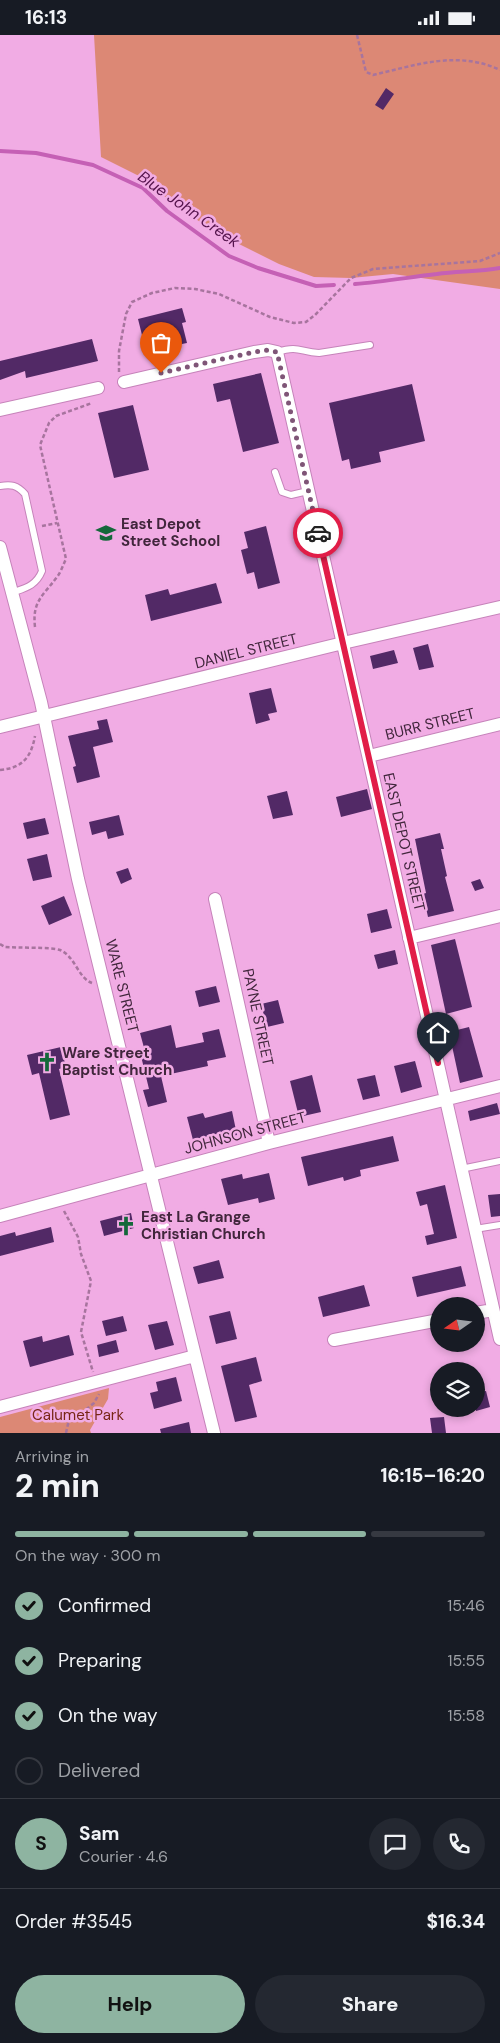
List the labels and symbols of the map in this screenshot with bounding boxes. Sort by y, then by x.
water label: Blue John Creek [134,166,245,252]
pin [140,322,182,373]
courier [293,508,343,558]
place label: East Depot Street School [121,514,220,551]
school or university icon: East Depot Street School [95,522,117,544]
street label: DANIEL STREET [193,629,299,673]
street label: BURR STREET [383,703,477,745]
street label: EAST DEPOT STREET [378,771,430,913]
street label: WARE STREET [101,937,143,1035]
street label: PAYNE STREET [238,967,278,1067]
pin [417,1012,459,1063]
place label: Ware Street Baptist Church [62,1043,172,1080]
church icon: Ware Street Baptist Church [36,1051,58,1073]
street label: JOHNSON STREET [182,1107,308,1159]
place label: East La Grange Christian Church [141,1207,266,1244]
church icon: East La Grange Christian Church [115,1215,137,1237]
north arrow [430,1297,485,1353]
park label: Calumet Park [32,1405,124,1425]

